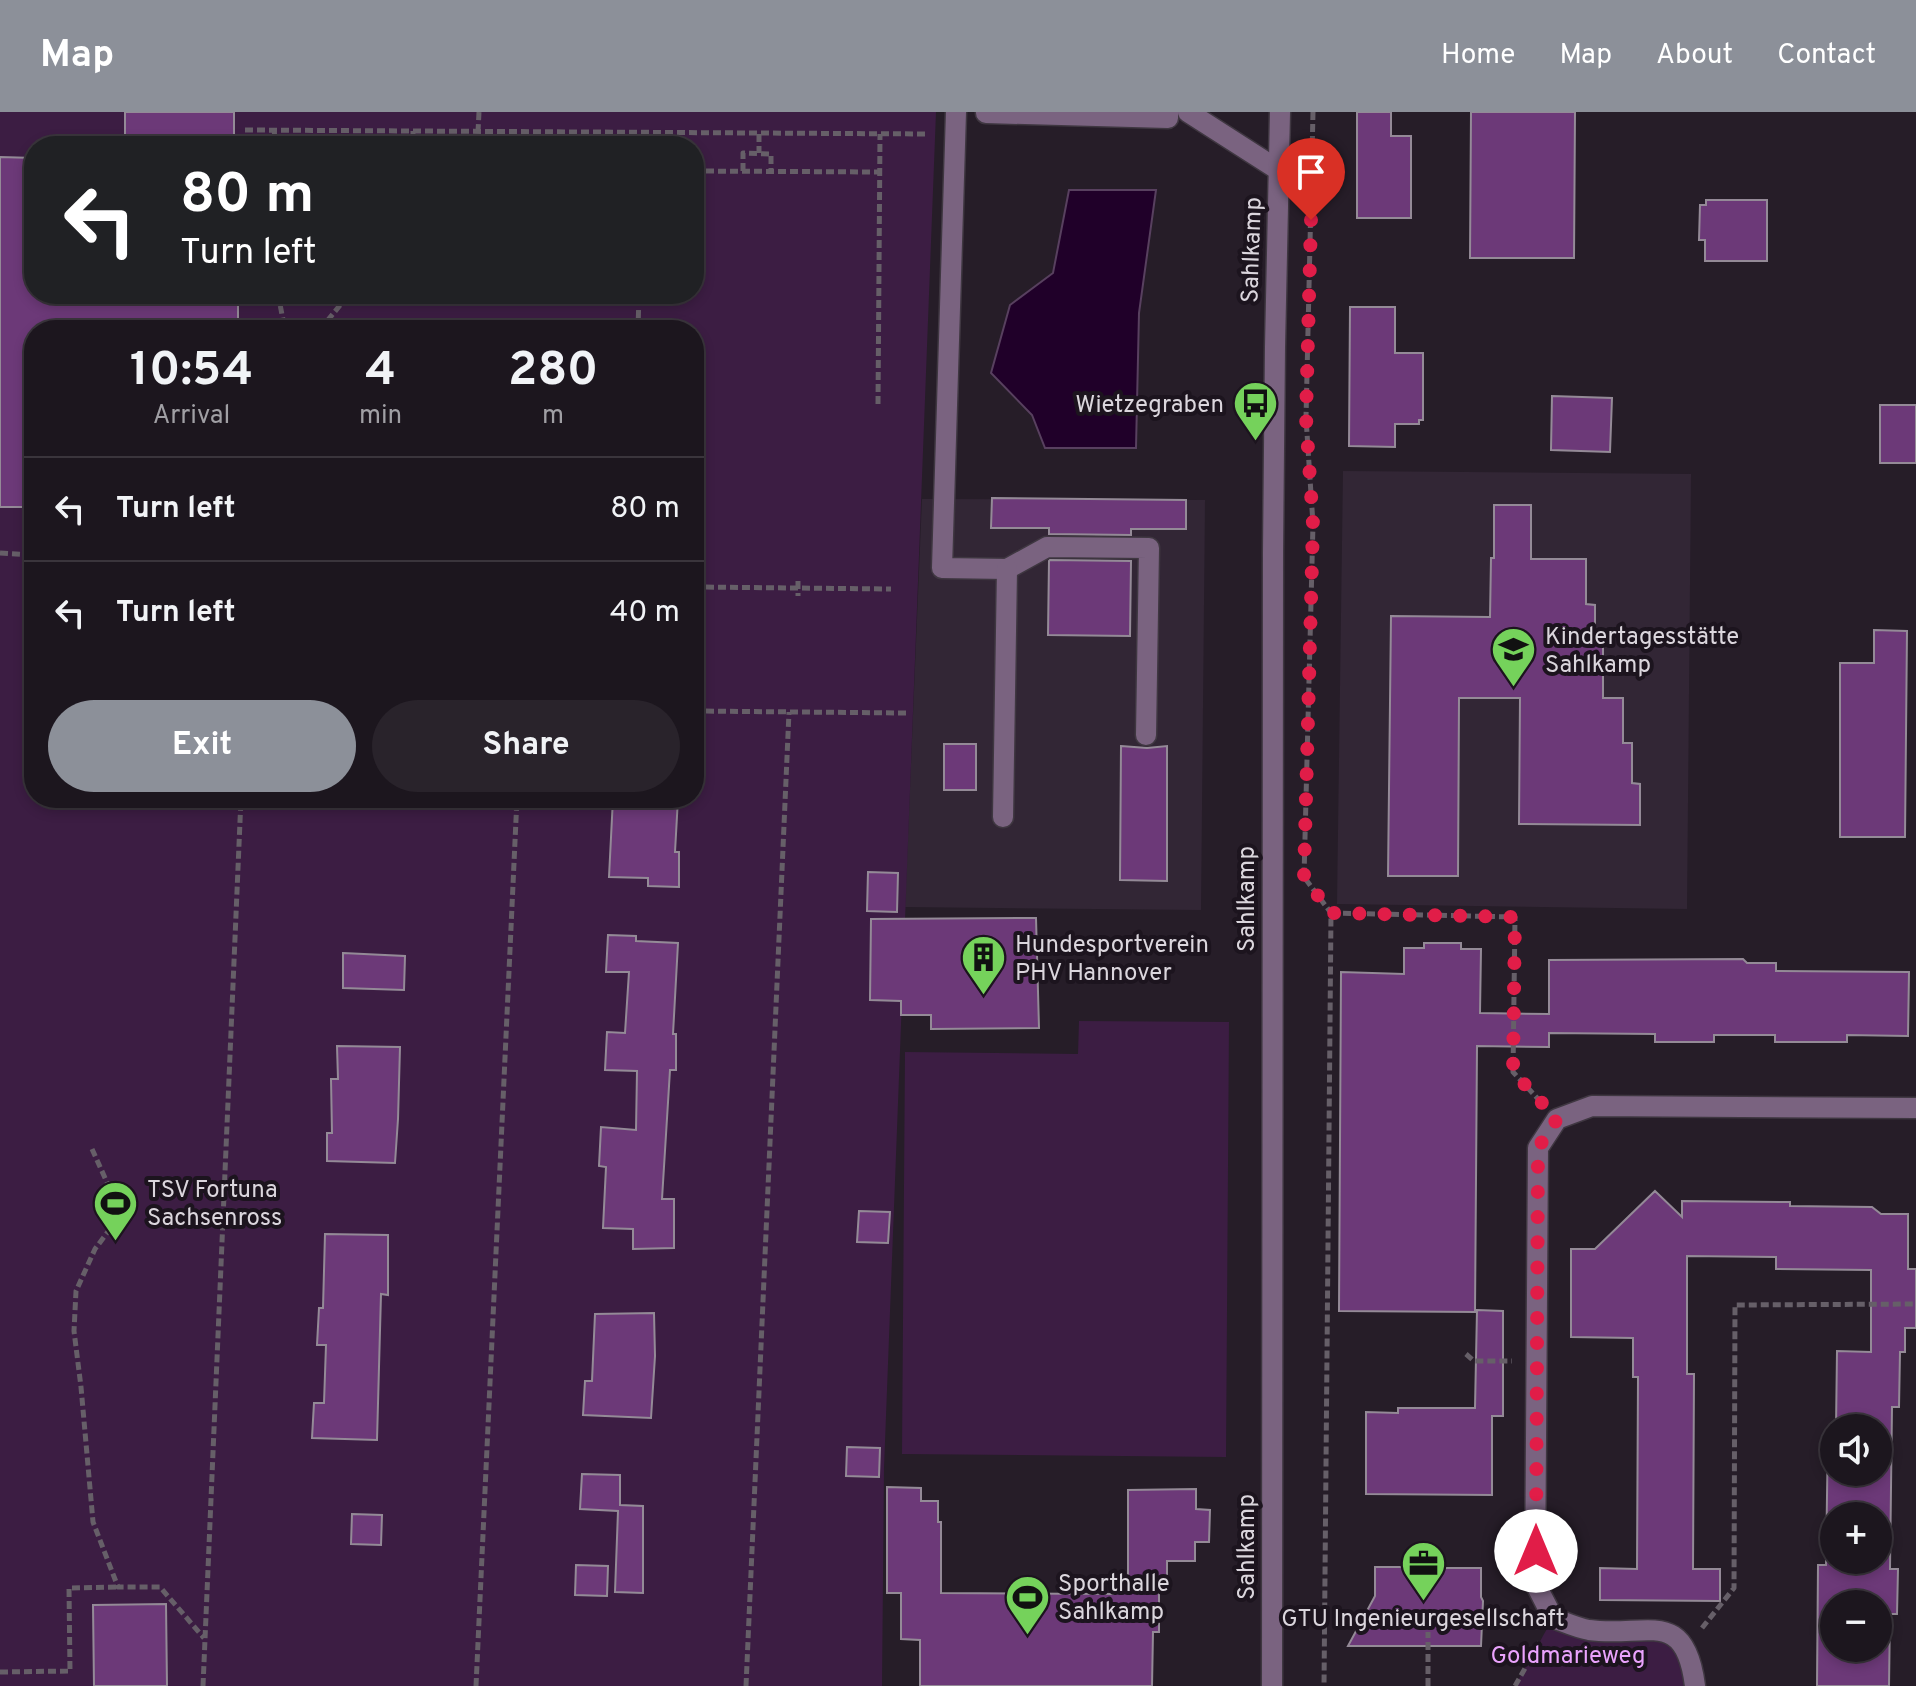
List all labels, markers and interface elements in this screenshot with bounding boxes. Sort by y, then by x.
text: Map [40,32,114,81]
text: Home [1441,38,1515,74]
text: Map [1559,38,1612,74]
text: About [1656,38,1733,74]
text: Contact [1777,38,1876,74]
pin [1277,138,1345,220]
icon: arrive [1289,150,1333,194]
text: 80 m [180,162,314,232]
icon: left [48,168,152,272]
street label: Sahlkamp [1236,197,1270,304]
text: Turn left [180,231,317,277]
text: 10:54 [130,342,253,402]
text: 4 [365,342,396,402]
text: 280 [508,342,598,402]
bus stop icon: Wietzegraben [1231,380,1279,443]
place label: Wietzegraben [1075,391,1224,421]
text: Arrival [153,400,230,433]
text: min [359,400,402,433]
text: m [542,400,564,433]
icon: left [48,487,92,531]
text: Turn left [116,491,236,528]
text: 80 m [610,491,680,528]
icon: left [48,591,92,635]
text: Turn left [116,595,236,632]
text: 40 m [610,595,680,632]
place label: Kindertagesstätte Sahlkamp [1545,623,1739,681]
school or university icon: Kindertagesstätte Sahlkamp [1490,626,1538,689]
button: Exit [48,700,356,792]
button: Share [372,700,680,792]
street label: Sahlkamp [1233,846,1263,952]
place label: Hundesportverein PHV Hannover [1015,931,1209,989]
building icon: Hundesportverein PHV Hannover [960,934,1008,997]
place label: TSV Fortuna Sachsenross [147,1176,282,1234]
sports icon: TSV Fortuna Sachsenross [92,1179,140,1242]
map controls [1820,1414,1892,1662]
button: sound [1820,1414,1892,1486]
street label: Sahlkamp [1233,1494,1263,1600]
button: + [1820,1502,1892,1574]
position arrow [1494,1509,1578,1593]
office icon: GTU Ingenieurgesellschaft [1399,1540,1447,1603]
place label: Sporthalle Sahlkamp [1058,1570,1170,1628]
sports icon: Sporthalle Sahlkamp [1003,1573,1051,1636]
button: − [1820,1590,1892,1662]
place label: GTU Ingenieurgesellschaft [1281,1605,1565,1635]
park label: Goldmarieweg [1491,1642,1645,1672]

